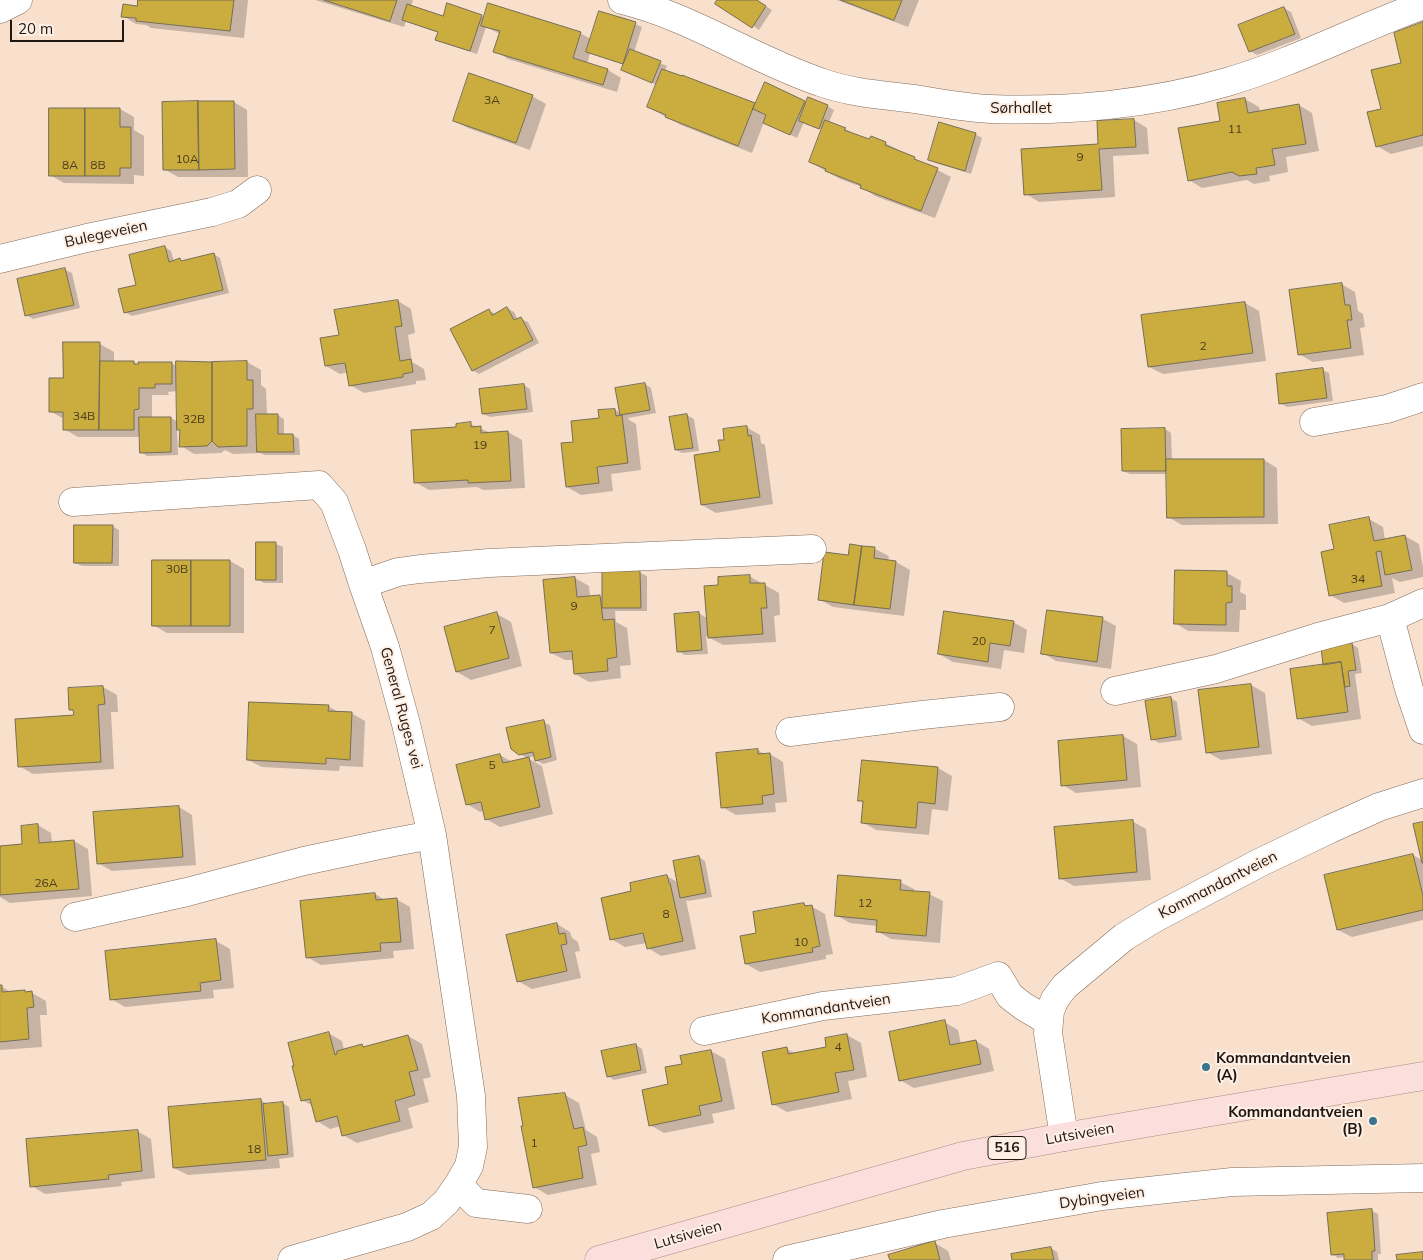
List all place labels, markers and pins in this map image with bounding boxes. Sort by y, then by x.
place label: Kommandantveien (A) [1216,1049,1351,1084]
marker: Kommandantveien (A) [1200,1061,1212,1073]
place label: Kommandantveien (B) [1228,1103,1363,1138]
marker: Kommandantveien (B) [1367,1115,1379,1127]

